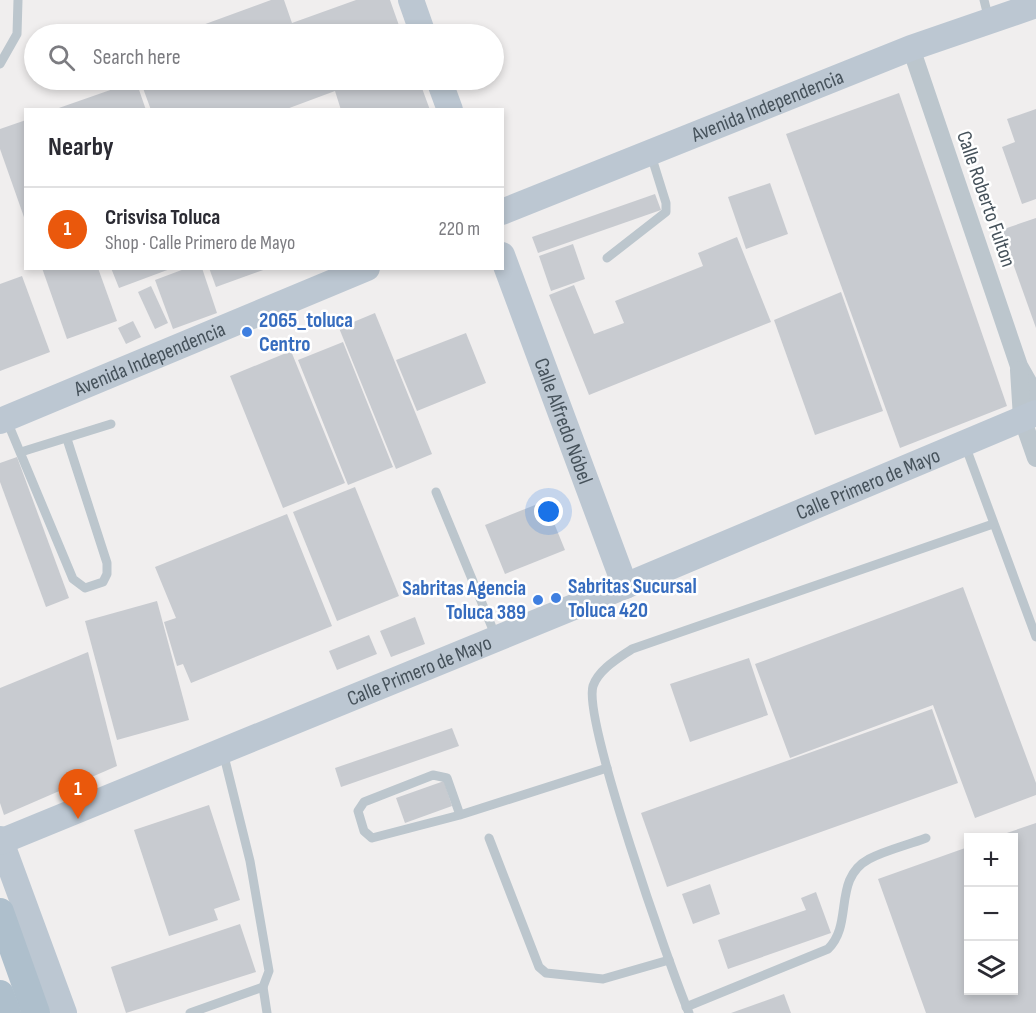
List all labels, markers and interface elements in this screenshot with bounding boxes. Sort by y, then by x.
search box [24,24,504,90]
icon: search [45,41,78,74]
text: Search here [93,44,180,71]
street label: Avenida Independencia [687,64,847,148]
street label: Calle Roberto Fulton [951,128,1021,270]
text: Nearby [48,132,114,163]
text: Crisvisa Toluca [105,204,220,231]
text: 1 [64,217,71,241]
text: 220 m [439,217,480,241]
text: Shop · Calle Primero de Mayo [105,231,295,255]
place label: 2065_toluca Centro [259,308,353,357]
street label: Avenida Independencia [69,316,229,402]
marker: 2065_toluca Centro [240,325,254,339]
street label: Calle Alfredo Nóbel [529,355,598,487]
street label: Calle Primero de Mayo [792,442,944,525]
your location [534,497,563,526]
place label: Sabritas Sucursal Toluca 420 [568,574,697,623]
place label: Sabritas Agencia Toluca 389 [402,576,526,625]
marker: Sabritas Sucursal Toluca 420 [549,591,563,605]
marker: Sabritas Agencia Toluca 389 [531,593,545,607]
street label: Calle Primero de Mayo [343,630,495,711]
pin: 1 [58,770,98,819]
map controls [964,833,1018,995]
button: + [964,833,1018,887]
button: − [964,887,1018,941]
button: layers [964,941,1018,995]

